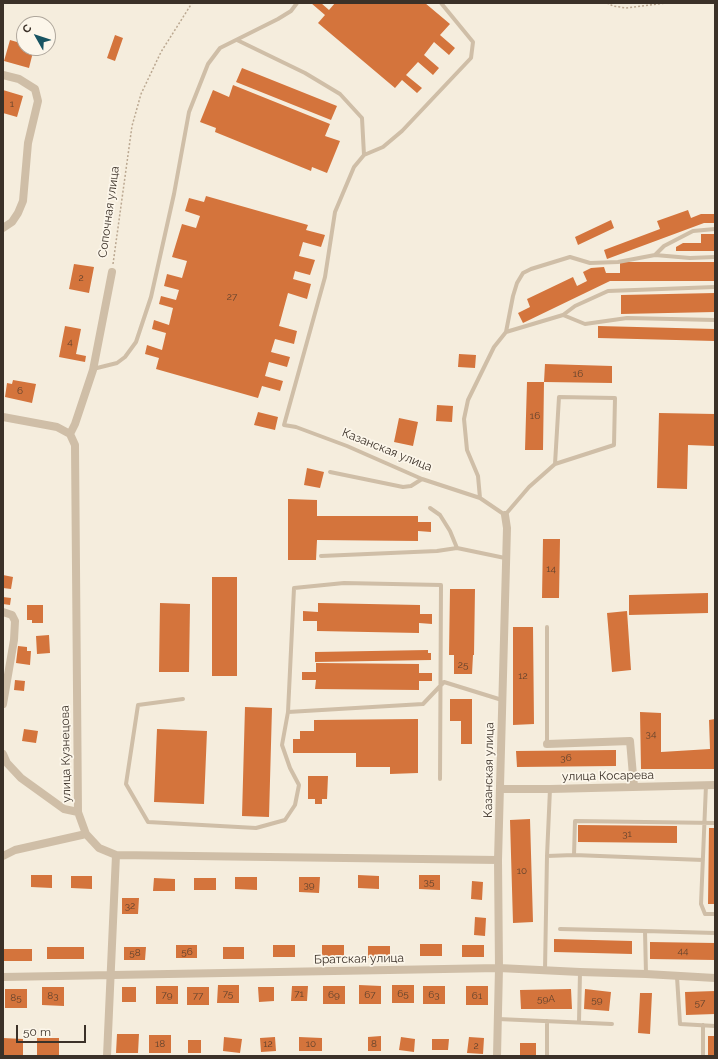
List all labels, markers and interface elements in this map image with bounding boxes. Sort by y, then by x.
north arrow [16,16,56,56]
text: С [20,22,34,36]
house number: 1 [10,98,14,110]
street label: Сопочная улица [95,165,123,259]
house number: 2 [78,272,84,284]
house number: 27 [227,291,237,303]
house number: 4 [67,336,73,348]
house number: 16 [573,368,583,380]
house number: 6 [17,385,23,397]
house number: 16 [530,410,540,422]
street label: Казанская улица [340,425,434,475]
house number: 14 [546,563,556,575]
house number: 25 [458,659,468,671]
house number: 12 [518,670,528,682]
street label: улица Кузнецова [58,705,74,803]
street label: Казанская улица [481,722,497,818]
house number: 34 [646,728,656,740]
house number: 36 [560,752,572,764]
street label: улица Косарева [562,768,654,784]
house number: 31 [622,828,632,840]
house number: 10 [517,865,527,877]
house number: 35 [424,876,434,888]
house number: 39 [303,879,315,891]
house number: 32 [125,900,135,912]
house number: 44 [678,945,688,957]
house number: 56 [181,946,193,958]
house number: 58 [129,947,141,959]
street label: Братская улица [314,951,404,967]
house number: 75 [223,988,233,1000]
house number: 71 [294,988,304,1000]
house number: 65 [397,988,409,1000]
house number: 79 [161,989,173,1001]
house number: 69 [328,989,340,1001]
house number: 67 [364,989,376,1001]
house number: 63 [428,989,440,1001]
house number: 83 [47,990,59,1002]
house number: 77 [193,990,203,1002]
house number: 61 [472,990,482,1002]
house number: 85 [10,992,22,1004]
house number: 59А [537,993,555,1005]
house number: 59 [591,994,603,1006]
house number: 57 [695,997,705,1009]
scale bar [18,1017,88,1043]
text: 50 m [23,1025,51,1039]
house number: 18 [155,1038,165,1050]
house number: 12 [263,1038,273,1050]
house number: 10 [306,1038,316,1050]
house number: 8 [371,1038,377,1050]
house number: 2 [473,1040,479,1052]

